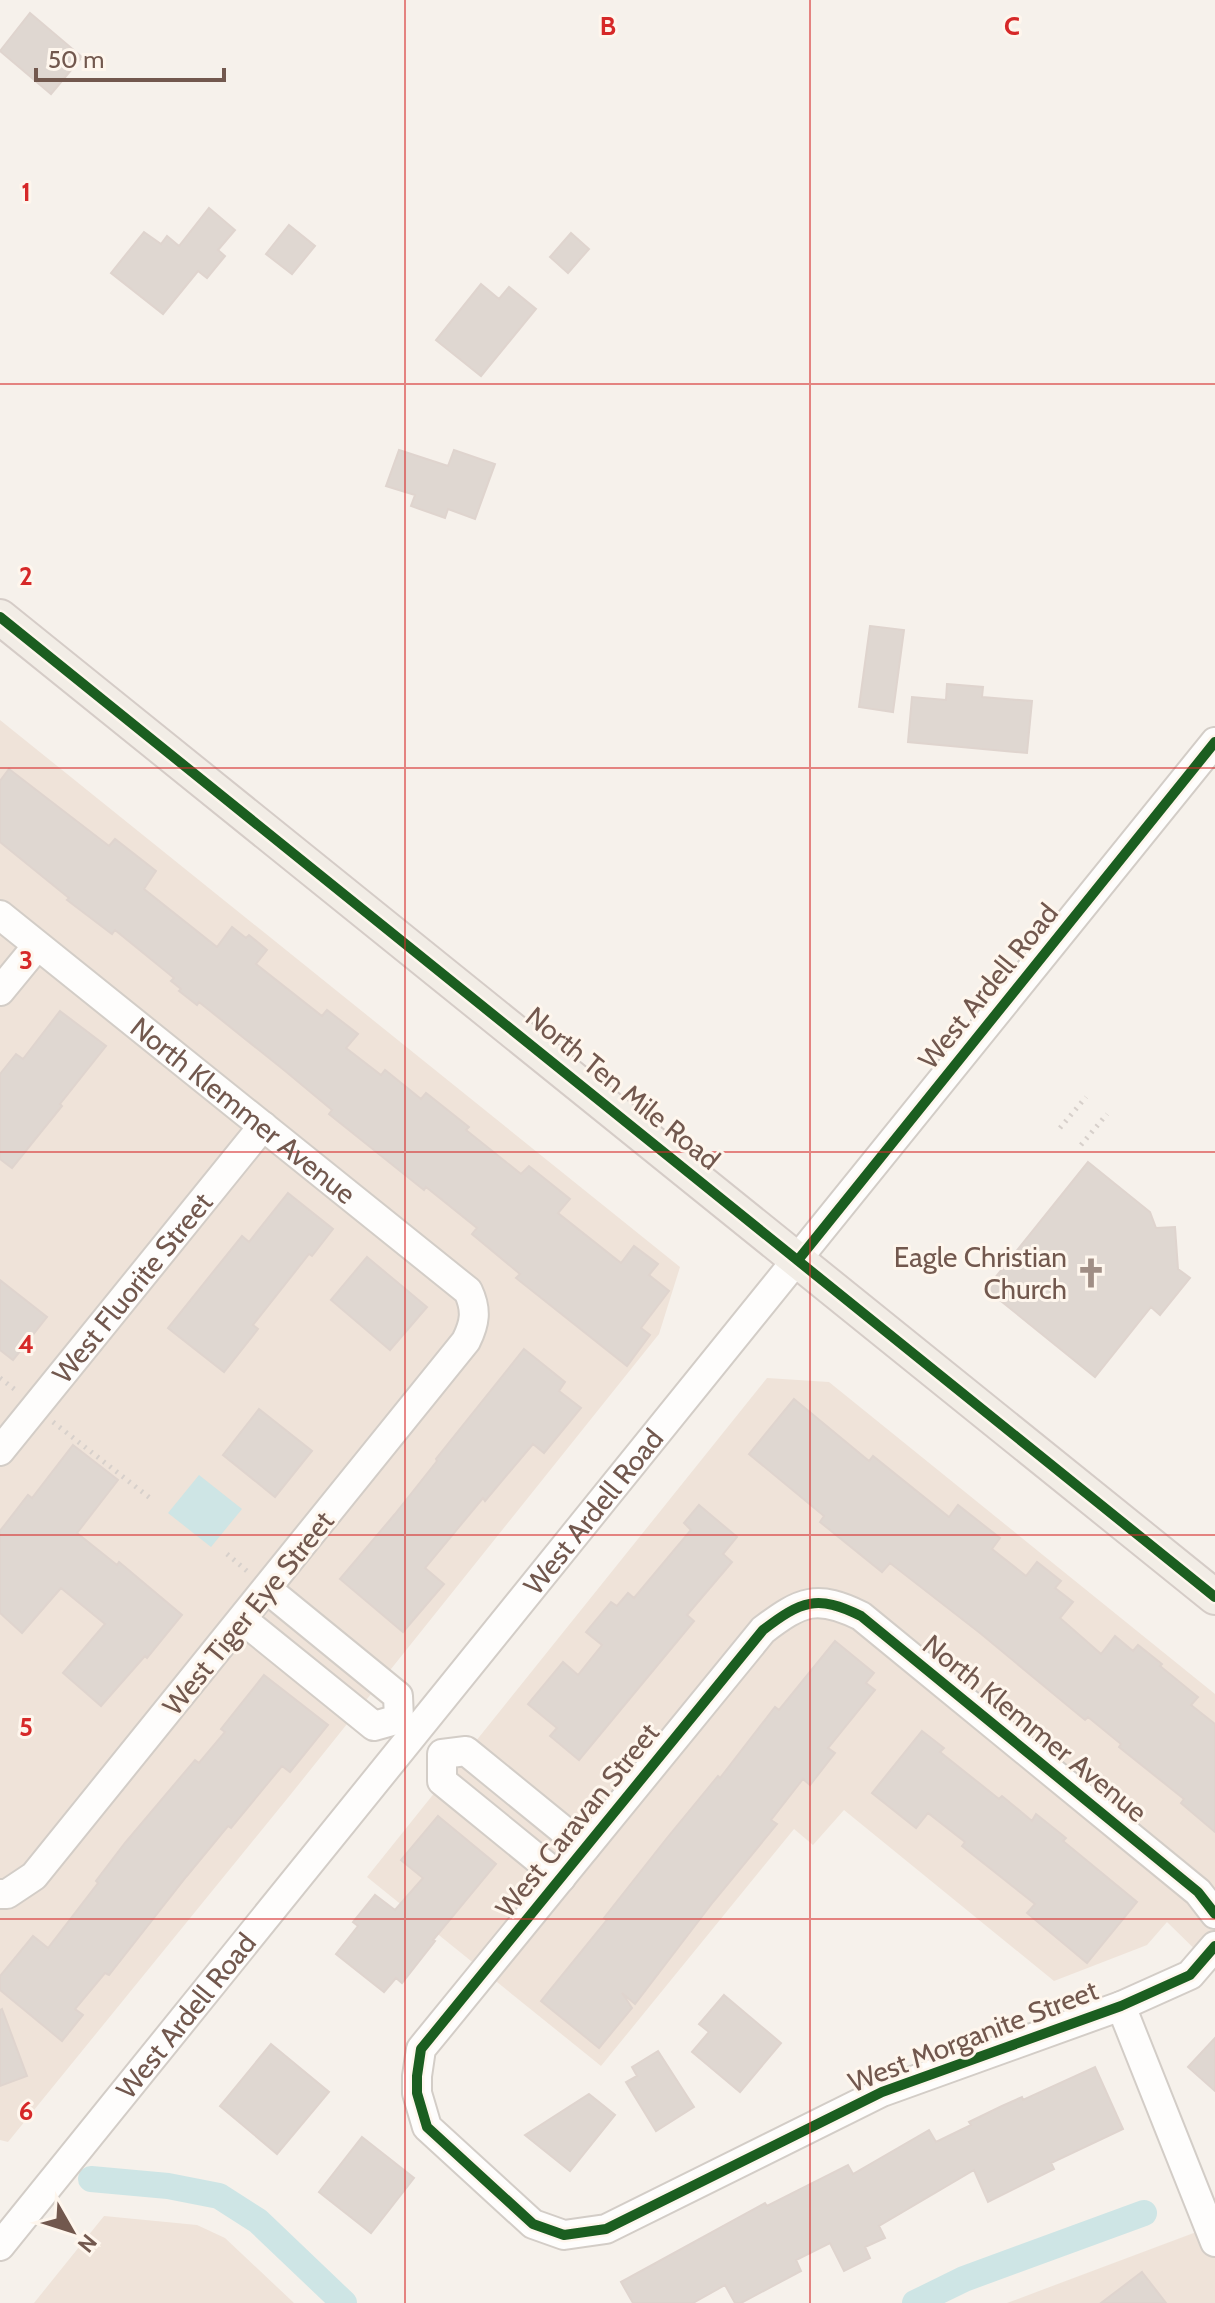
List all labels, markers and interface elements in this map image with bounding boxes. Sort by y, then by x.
text: B [600,10,616,42]
text: C [1004,10,1020,42]
scale bar [36,32,224,82]
text: 50 m [48,45,104,74]
text: 1 [21,176,31,208]
text: 2 [19,560,33,592]
street label: West Ardell Road [911,896,1065,1076]
text: 3 [19,944,33,976]
street label: North Ten Mile Road [519,999,727,1177]
street label: North Klemmer Avenue [124,1010,363,1211]
street label: West Fluorite Street [45,1186,219,1390]
place label: Eagle Christian Church [894,1240,1067,1306]
church icon: Eagle Christian Church [1074,1256,1108,1290]
text: 4 [18,1328,34,1360]
street label: West Ardell Road [516,1422,670,1601]
street label: West Tiger Eye Street [155,1504,341,1722]
street label: North Klemmer Avenue [916,1627,1154,1829]
text: 5 [19,1711,33,1743]
street label: West Caravan Street [488,1716,666,1924]
street label: West Ardell Road [109,1926,263,2105]
street label: West Morganite Street [843,1973,1103,2099]
text: 6 [19,2095,33,2127]
north arrow [32,2191,112,2271]
text: N [72,2229,103,2258]

